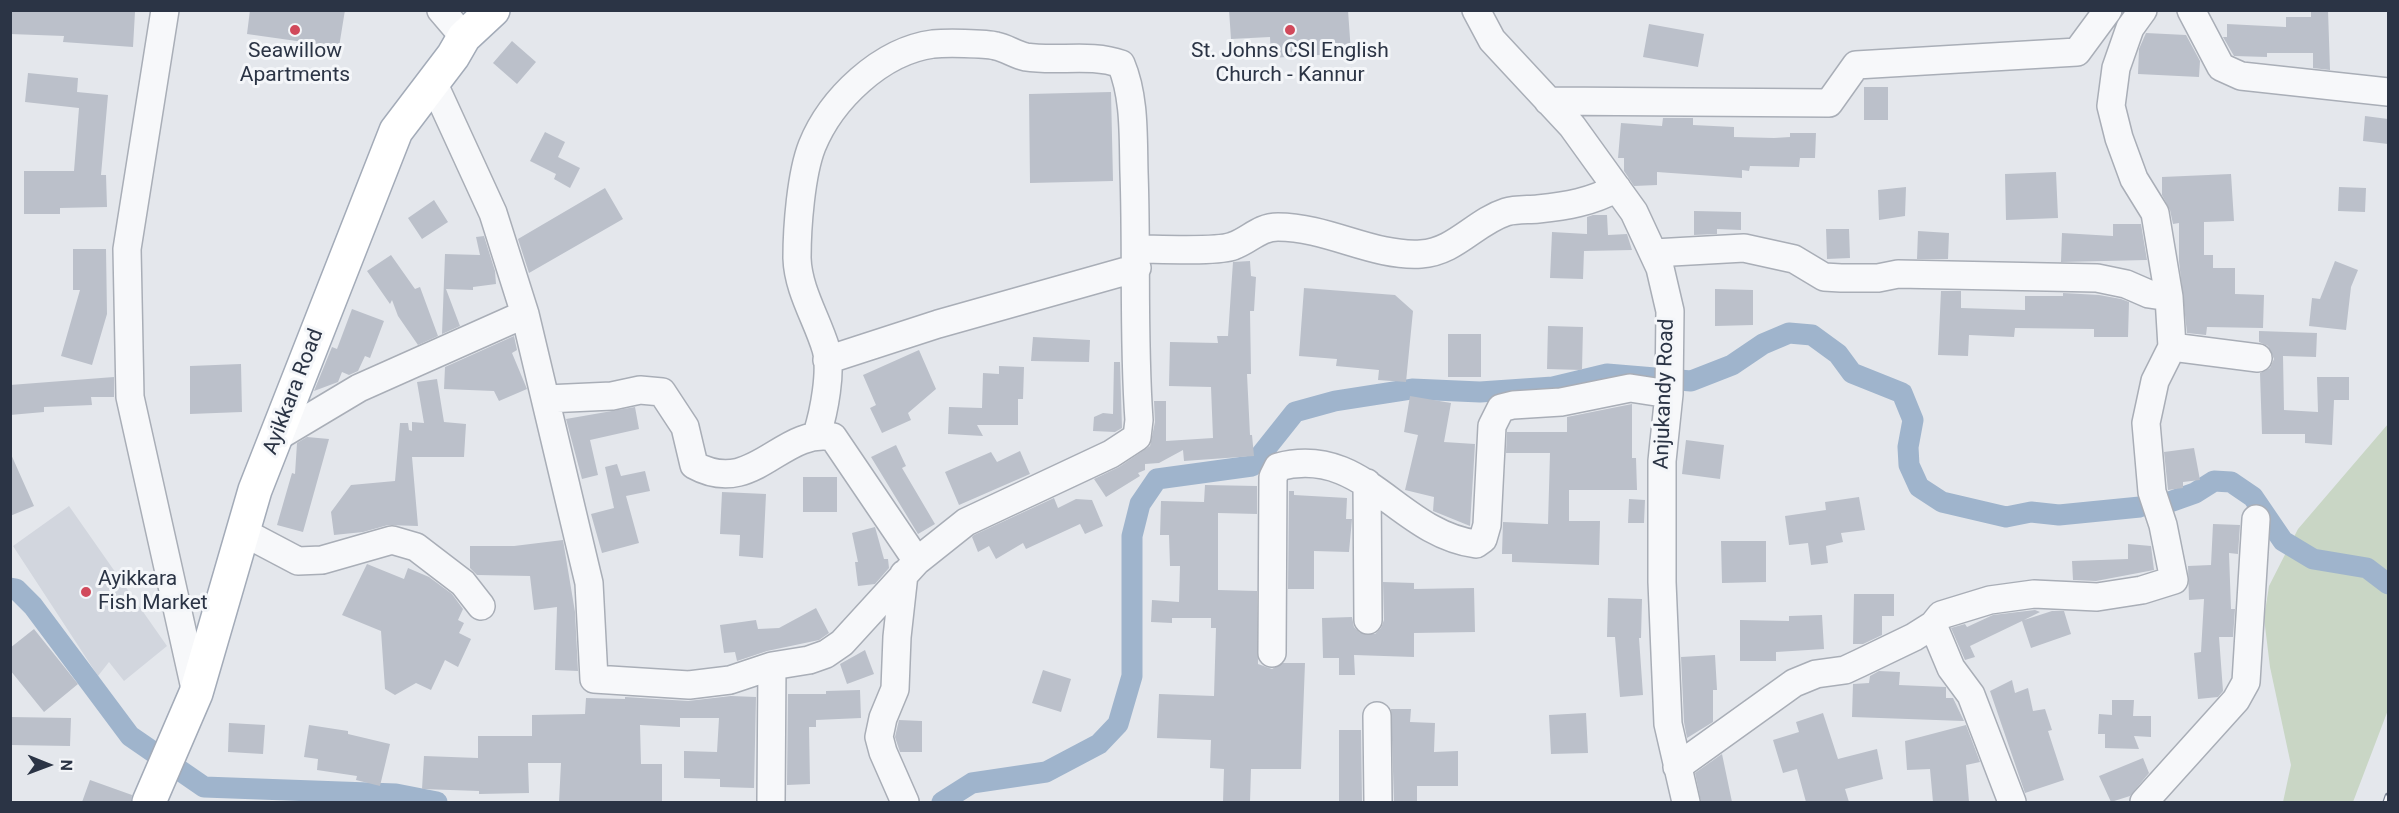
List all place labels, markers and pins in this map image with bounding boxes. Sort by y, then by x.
marker: Seawillow Apartments [288,23,302,37]
marker: St. Johns CSI English Church - Kannur [1283,23,1297,37]
place label: Seawillow Apartments [240,39,350,89]
place label: St. Johns CSI English Church - Kannur [1191,39,1389,89]
place label: Ayikkara Fish Market [98,567,208,617]
marker: Ayikkara Fish Market [79,585,93,599]

